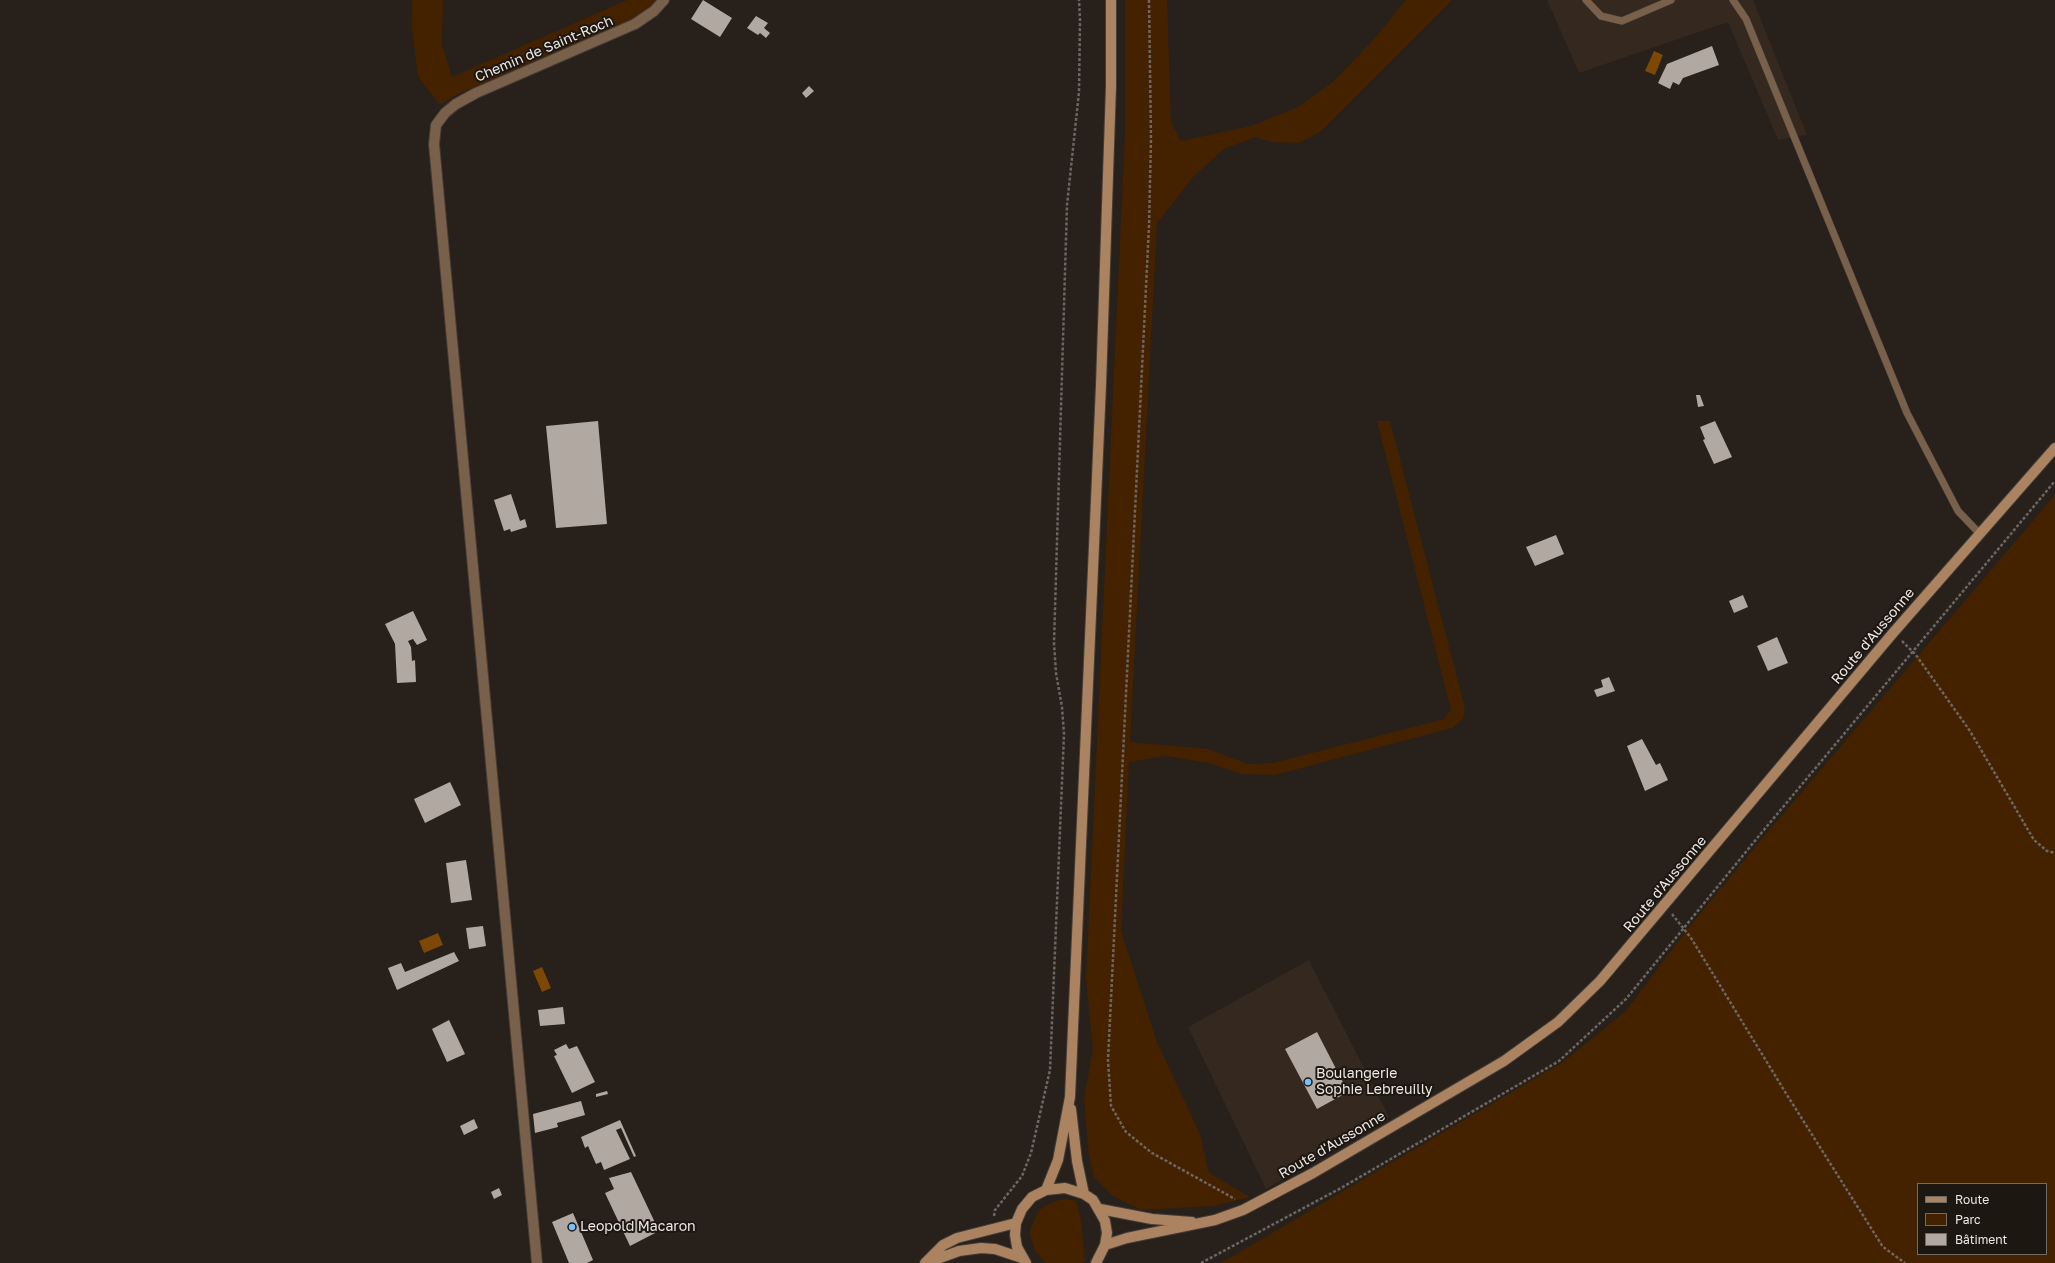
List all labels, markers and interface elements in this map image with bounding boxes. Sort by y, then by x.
street label: Chemin de Saint-Roch [472,12,616,86]
street label: Route d'Aussonne [1828,585,1918,687]
street label: Route d'Aussonne [1620,833,1710,935]
place label: Boulangerie Sophie Lebreuilly [1316,1066,1433,1098]
marker: Boulangerie Sophie Lebreuilly [1303,1077,1313,1087]
street label: Route d'Aussonne [1276,1108,1388,1182]
legend [1917,1183,2047,1255]
text: Route [1955,1192,1989,1207]
text: Parc [1955,1212,1981,1227]
place label: Leopold Macaron [580,1219,696,1235]
marker: Leopold Macaron [567,1222,577,1232]
text: Bâtiment [1955,1232,2007,1247]

